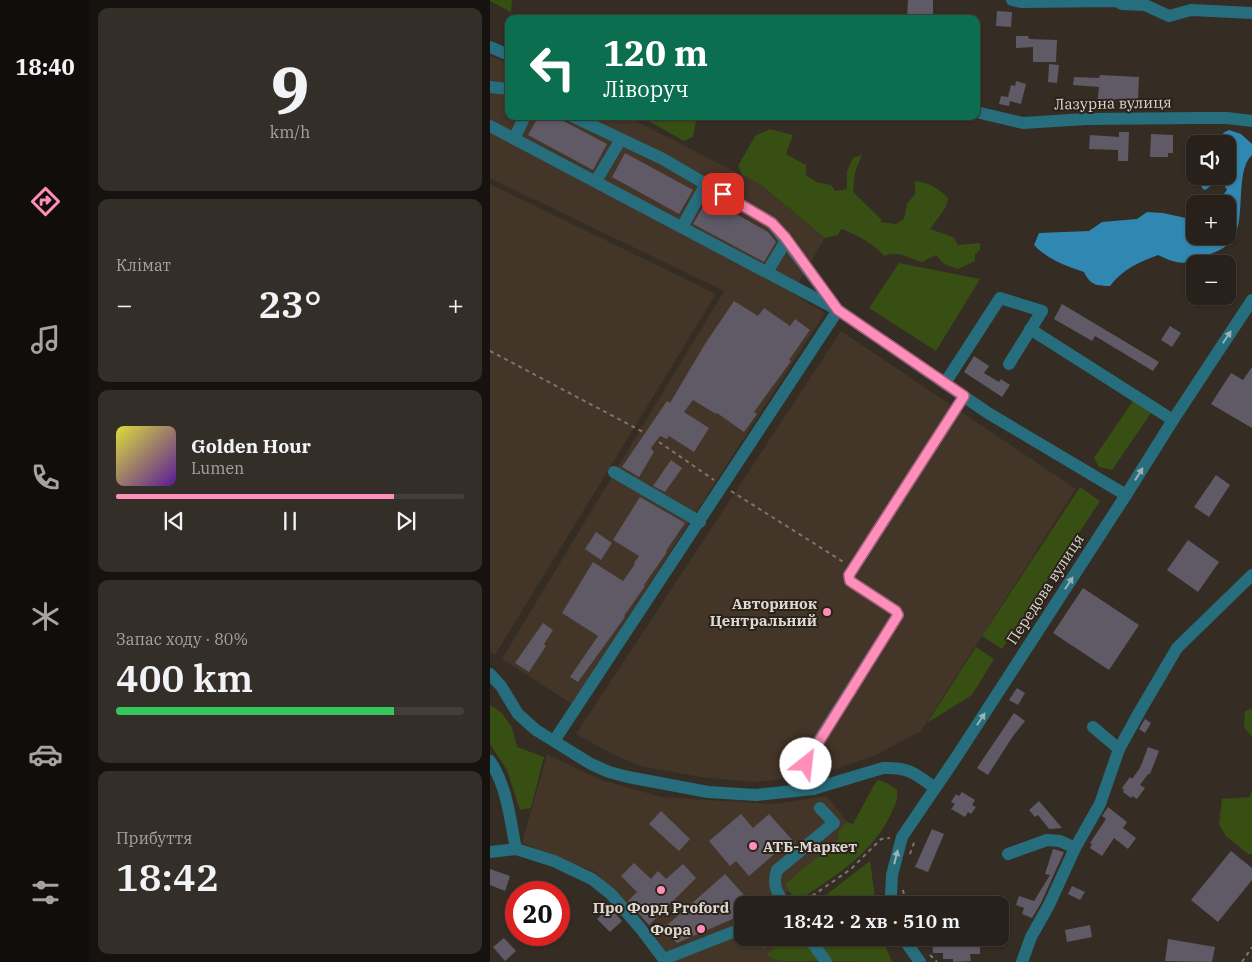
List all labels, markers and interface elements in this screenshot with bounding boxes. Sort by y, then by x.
text: 120 m [603,30,708,76]
icon: left [520,35,585,100]
text: 9 [270,47,310,132]
text: 18:40 [15,52,75,81]
text: Ліворуч [603,74,689,103]
street label: Лазурна вулиця [1054,92,1172,114]
text: km/h [270,122,310,142]
map controls [1186,135,1236,305]
button: sound [1186,135,1236,185]
pin [702,173,744,215]
icon: arrive [709,180,737,208]
icon: directions [28,184,63,219]
button: + [1186,195,1236,245]
text: Клімат [116,255,171,275]
button: − [1186,255,1236,305]
text: 23° [258,279,322,328]
text: − [116,286,133,323]
text: + [447,286,464,323]
icon: music [28,322,63,357]
one-way arrow [1223,330,1232,344]
text: Golden Hour [191,434,311,458]
text: Lumen [191,458,244,478]
icon: phone [28,460,63,495]
one-way arrow [1135,467,1144,480]
icon: previous [160,507,188,535]
icon: pause [276,507,304,535]
icon: next [392,507,420,535]
street label: Передова вулиця [1002,530,1088,648]
one-way arrow [1064,576,1074,590]
place label: Авторинок Центральний [710,594,817,630]
icon: climate [28,599,63,634]
marker: Авторинок Центральний [821,606,833,618]
text: Запас ходу · 80% [116,629,248,649]
text: 400 km [116,653,253,702]
one-way arrow [976,713,985,726]
icon: car [28,737,63,772]
position arrow [779,737,831,789]
text: Прибуття [116,828,192,848]
place label: АТБ-Маркет [763,837,857,856]
marker: АТБ-Маркет [747,840,759,852]
one-way arrow [892,849,900,865]
text: 18:42 [116,852,219,901]
icon: filters [28,875,63,910]
speed limit sign: 20 [505,881,570,946]
marker: Про Форд Proford [655,884,667,896]
place label: Про Форд Proford [593,898,730,917]
text: 18:42 · 2 хв · 510 m [783,909,960,933]
place label: Фора [650,920,691,939]
marker: Фора [695,923,707,935]

